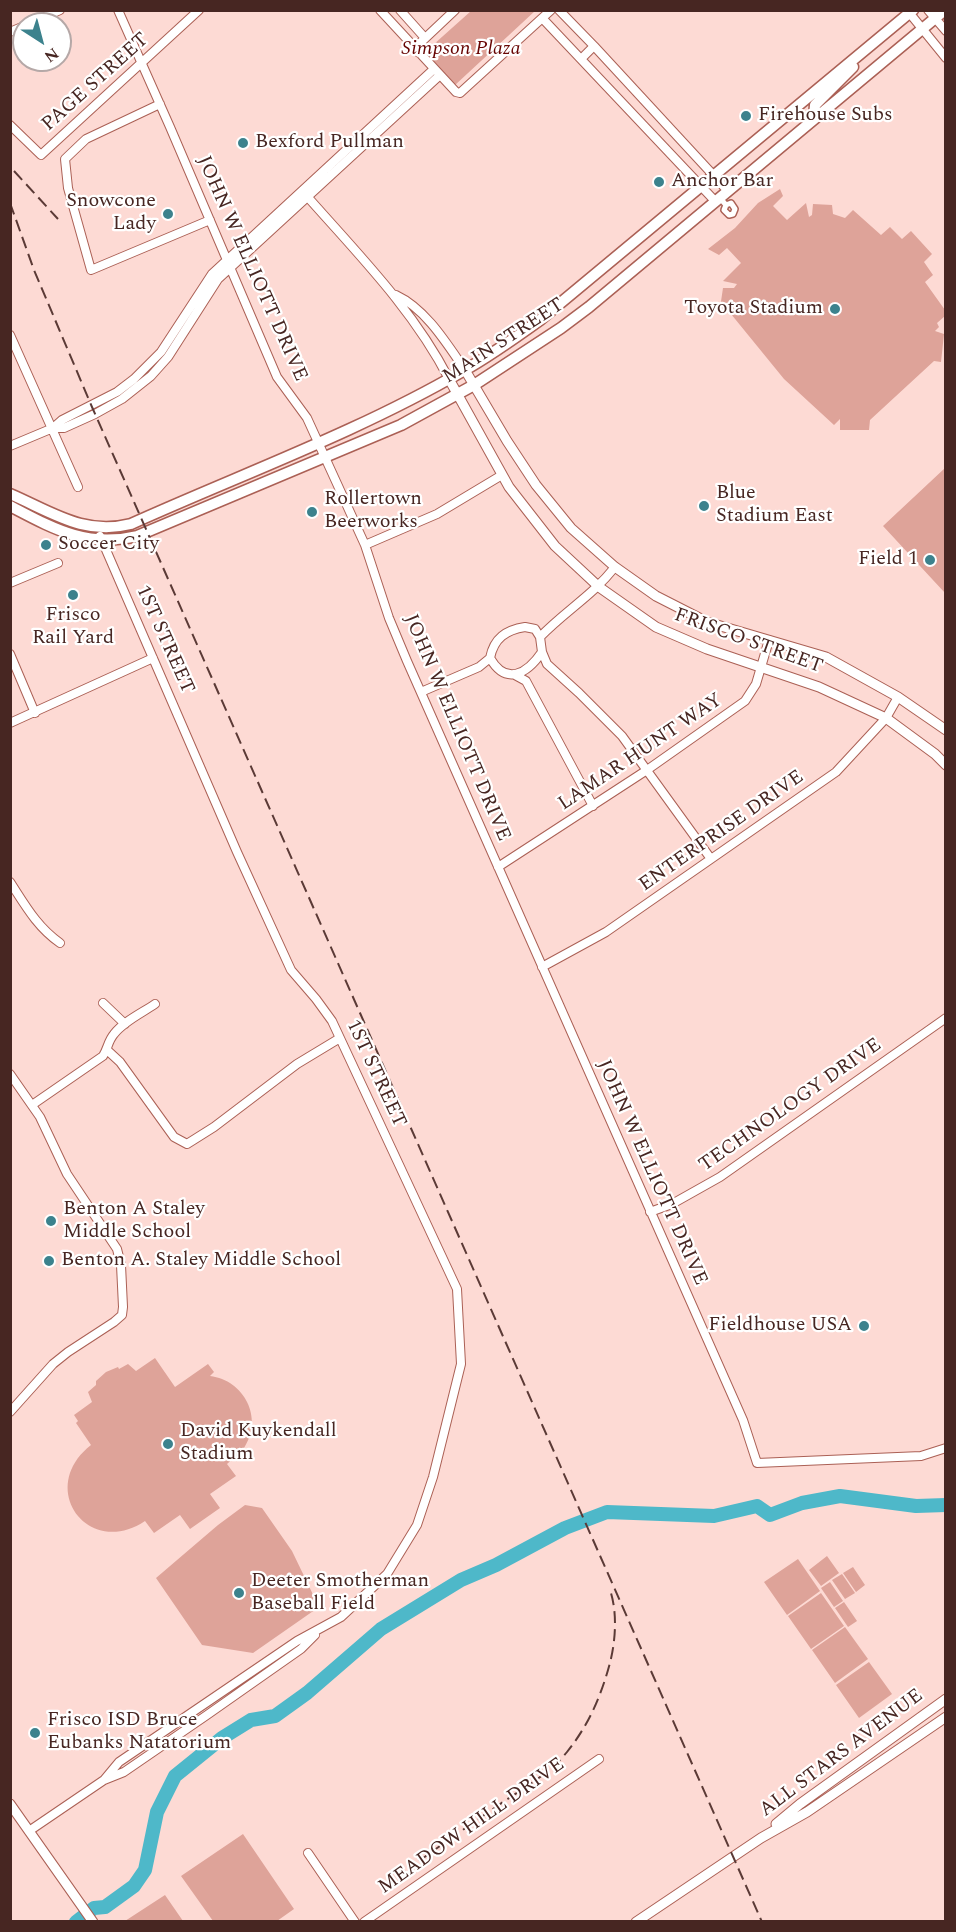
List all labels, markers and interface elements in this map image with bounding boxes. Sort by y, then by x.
north arrow [12,12,72,72]
street label: PAGE STREET [37,29,155,137]
park label: Simpson Plaza [401,38,521,62]
text: N [39,41,64,68]
place label: Firehouse Subs [758,104,893,128]
marker: Firehouse Subs [739,109,753,123]
place label: Bexford Pullman [255,131,404,155]
marker: Bexford Pullman [236,136,250,150]
street label: JOHN W ELLIOTT DRIVE [190,153,312,385]
place label: Anchor Bar [671,170,773,194]
marker: Anchor Bar [652,175,666,189]
place label: Snowcone Lady [66,190,156,237]
marker: Snowcone Lady [161,207,175,221]
street label: MAIN STREET [439,294,569,390]
place label: Toyota Stadium [684,297,823,321]
marker: Toyota Stadium [828,302,842,316]
place label: Blue Stadium East [716,482,833,529]
place label: Rollertown Beerworks [324,488,422,535]
marker: Blue Stadium East [697,499,711,513]
marker: Rollertown Beerworks [305,505,319,519]
place label: Soccer City [58,533,159,557]
marker: Soccer City [39,538,53,552]
place label: Field 1 [858,548,918,572]
marker: Field 1 [923,553,937,567]
street label: 1ST STREET [129,582,199,698]
marker: Frisco Rail Yard [66,588,80,602]
place label: Frisco Rail Yard [32,604,114,651]
street label: FRISCO STREET [670,604,826,680]
street label: JOHN W ELLIOTT DRIVE [397,611,515,845]
street label: LAMAR HUNT WAY [554,689,728,817]
street label: ENTERPRISE DRIVE [635,766,809,898]
street label: 1ST STREET [340,1016,410,1132]
street label: TECHNOLOGY DRIVE [695,1034,887,1178]
street label: JOHN W ELLIOTT DRIVE [590,1057,712,1289]
place label: Benton A Staley Middle School [63,1198,205,1245]
marker: Benton A Staley Middle School [44,1214,58,1228]
place label: Benton A. Staley Middle School [61,1249,341,1273]
marker: Benton A. Staley Middle School [42,1254,56,1268]
place label: Fieldhouse USA [708,1314,852,1338]
marker: Fieldhouse USA [857,1319,871,1333]
place label: David Kuykendall Stadium [180,1420,337,1467]
marker: David Kuykendall Stadium [161,1437,175,1451]
place label: Deeter Smotherman Baseball Field [251,1570,429,1617]
marker: Deeter Smotherman Baseball Field [232,1586,246,1600]
street label: ALL STARS AVENUE [756,1685,928,1823]
place label: Frisco ISD Bruce Eubanks Natatorium [47,1709,231,1756]
marker: Frisco ISD Bruce Eubanks Natatorium [28,1726,42,1740]
street label: MEADOW HILL DRIVE [374,1754,570,1900]

